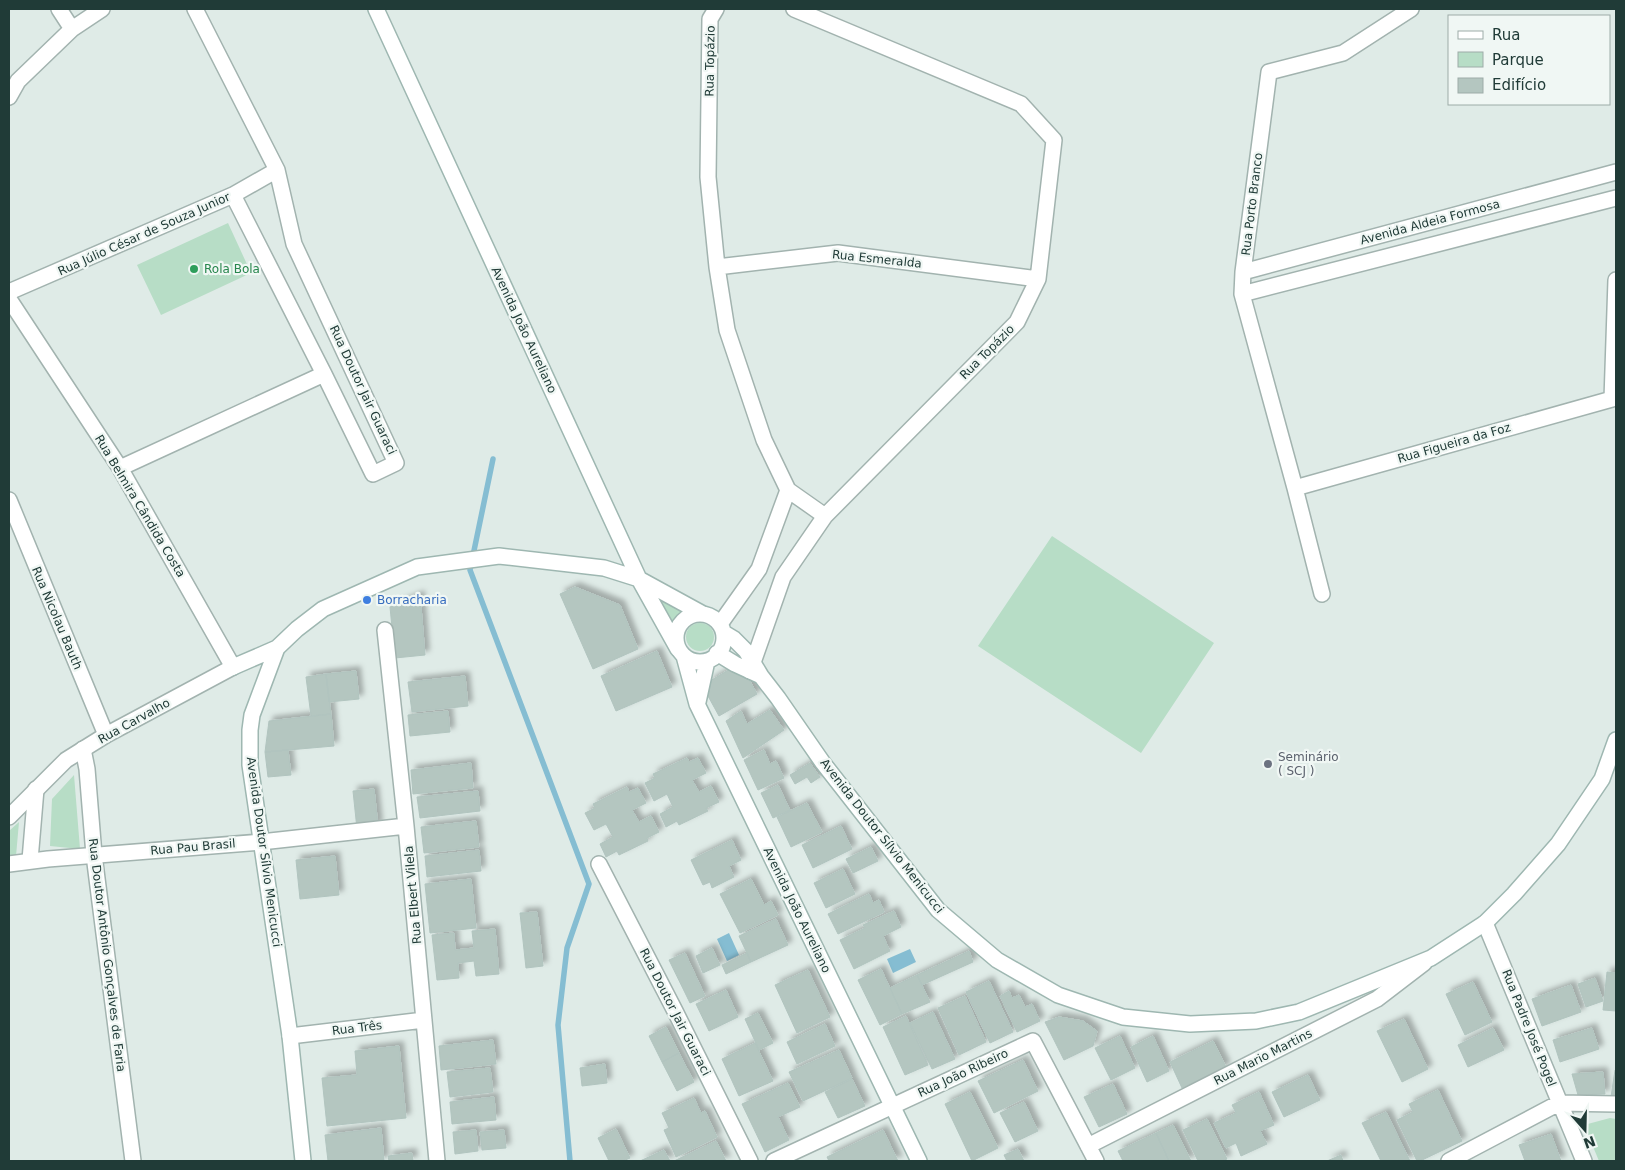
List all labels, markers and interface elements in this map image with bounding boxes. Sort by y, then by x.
legend [1448,15,1610,105]
street label: Rua Topázio [702,25,718,97]
text: Rua [1492,26,1520,44]
text: Parque [1492,51,1544,69]
text: Edifício [1492,76,1546,94]
street label: Rua Porto Branco [1239,152,1265,256]
street label: Rua Júlio César de Souza Junior [56,190,232,278]
street label: Avenida Aldeia Formosa [1359,197,1501,247]
street label: Rua Esmeralda [831,247,923,271]
place label: Rola Bola [204,262,260,276]
marker: Rola Bola [188,263,200,275]
street label: Avenida João Aureliano [489,265,559,395]
street label: Rua Topázio [957,322,1017,382]
street label: Rua Doutor Jair Guaraci [327,323,399,457]
street label: Rua Figueira da Foz [1396,420,1512,466]
street label: Rua Belmira Cândida Costa [92,432,188,580]
street label: Rua Nicolau Bauth [29,564,85,672]
place label: Borracharia [377,593,447,607]
marker: Borracharia [361,594,373,606]
street label: Rua Carvalho [96,695,172,747]
place label: Seminário ( SCJ ) [1278,750,1339,778]
street label: Avenida Doutor Sílvio Menicucci [244,756,284,948]
street label: Avenida Doutor Sílvio Menicucci [817,756,947,916]
marker: Seminário ( SCJ ) [1262,758,1274,770]
street label: Rua Pau Brasil [150,836,236,858]
street label: Rua Doutor Antônio Gonçalves de Faria [86,837,128,1073]
street label: Rua Elbert Vilela [402,845,424,945]
street label: Avenida João Aureliano [760,845,834,975]
street label: Rua Doutor Jair Guaraci [637,946,713,1078]
street label: Rua Padre José Pogel [1499,967,1559,1089]
street label: Rua Três [331,1018,383,1038]
street label: Rua Mario Martins [1212,1026,1314,1088]
street label: Rua João Ribeiro [916,1046,1010,1100]
north arrow [1560,1105,1610,1155]
text: N [1581,1133,1598,1152]

